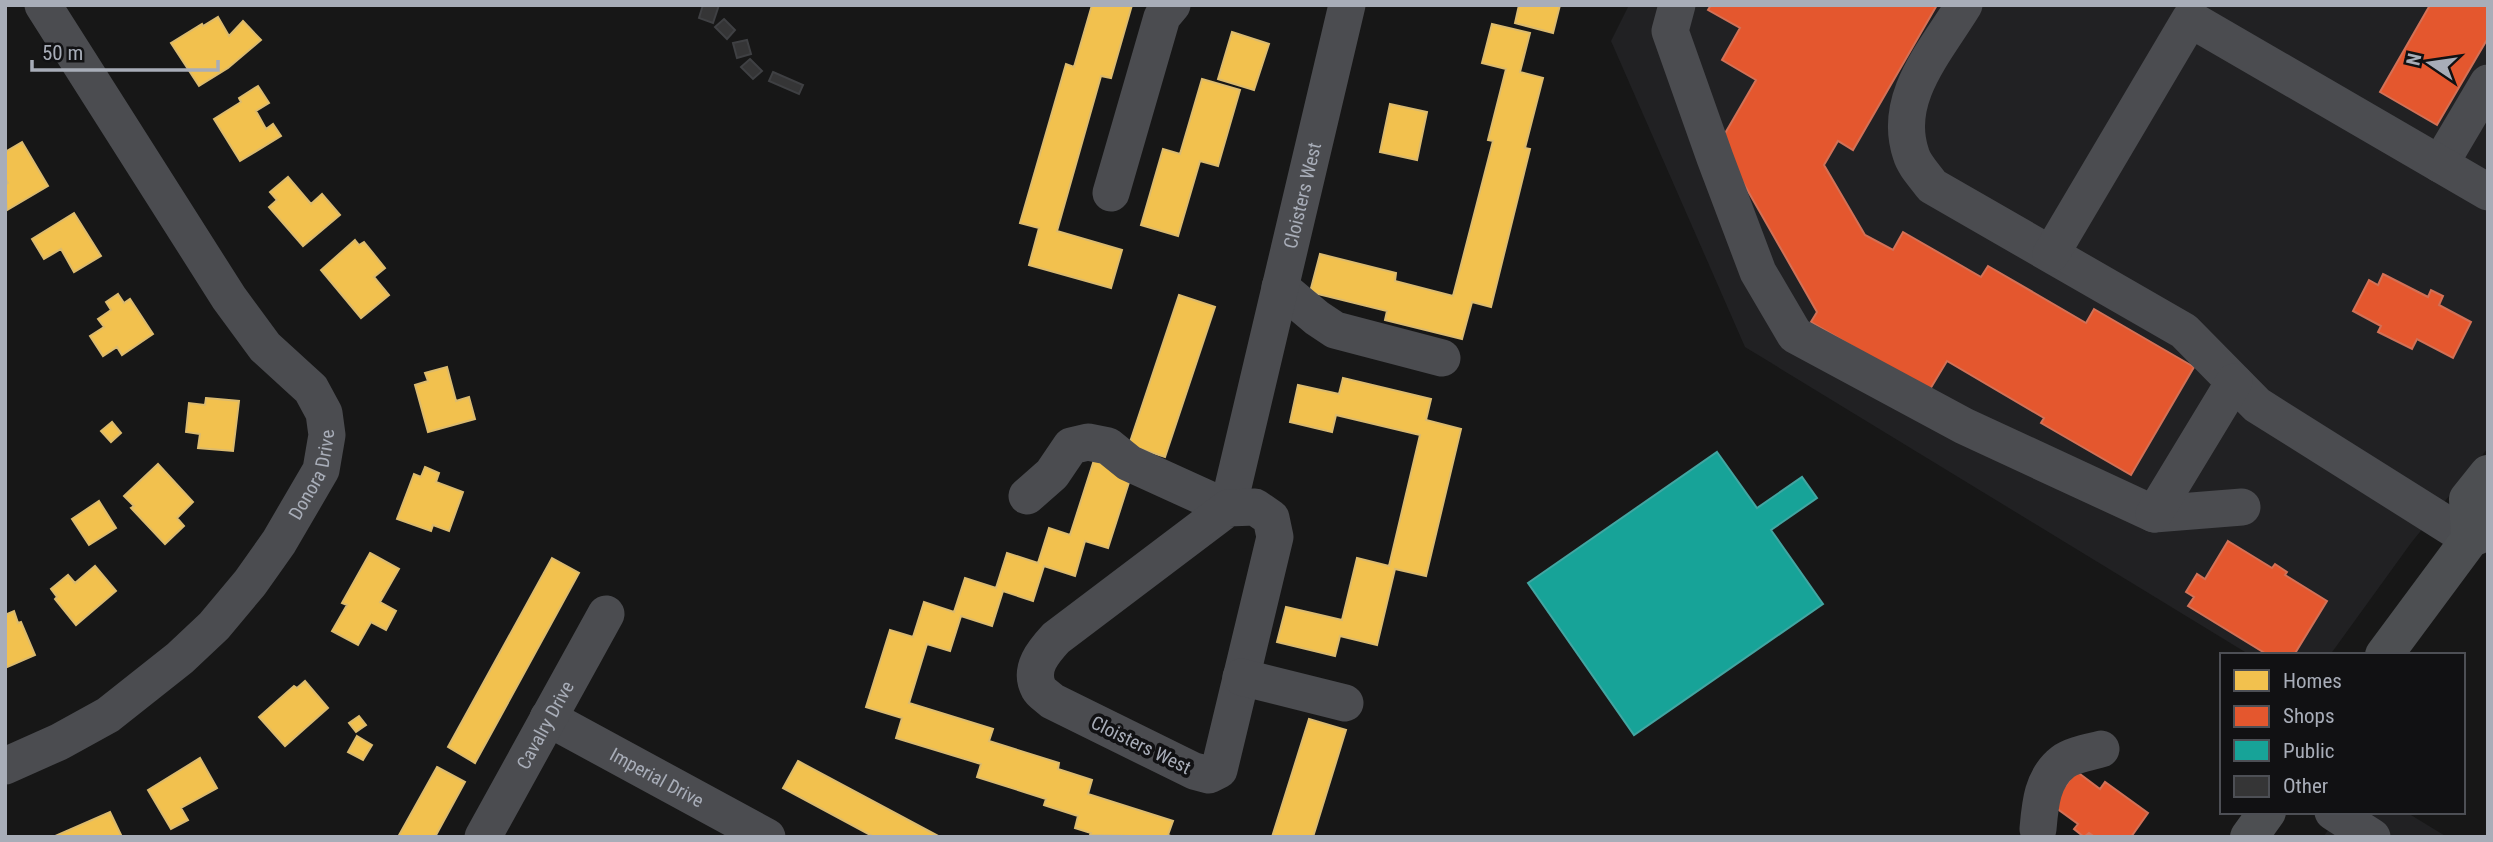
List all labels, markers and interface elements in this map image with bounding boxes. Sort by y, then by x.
scale bar [32,28,217,72]
north arrow [2395,28,2465,98]
text: 50 m [42,41,83,65]
text: N [2401,51,2426,68]
street label: Cloisters West [1278,140,1326,251]
street label: Donora Drive [283,428,339,523]
legend [2220,653,2465,814]
text: Homes [2283,669,2342,693]
street label: Cavalry Drive [511,677,578,773]
text: Shops [2283,704,2335,728]
street label: Cloisters West [1087,711,1195,779]
text: Public [2283,739,2335,763]
street label: Imperial Drive [606,742,708,812]
text: Other [2283,774,2328,798]

